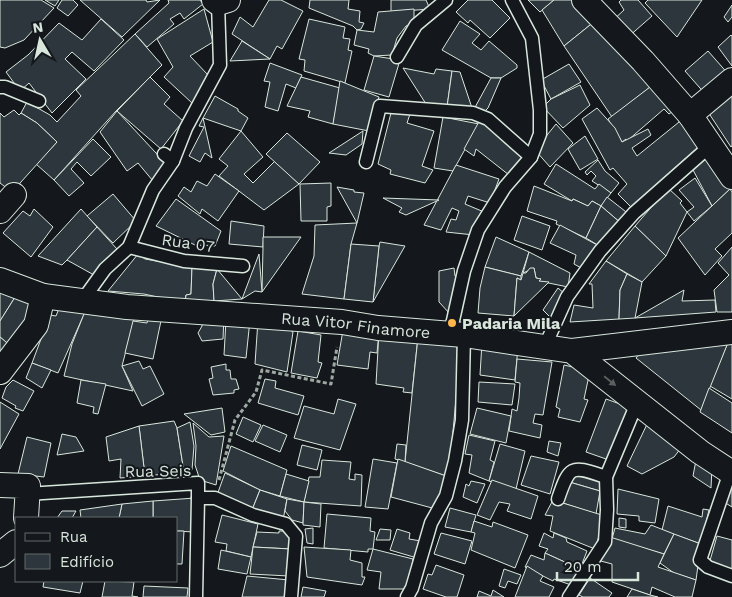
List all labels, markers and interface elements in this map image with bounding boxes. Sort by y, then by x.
north arrow [15,15,65,65]
text: N [32,18,44,36]
street label: Rua 07 [160,230,216,256]
street label: Rua Vitor Finamore [280,308,431,342]
place label: Padaria Mila [462,314,561,333]
marker: Padaria Mila [446,317,458,329]
one-way arrow [603,376,616,387]
street label: Rua Seis [125,461,191,481]
legend [15,517,178,582]
text: Rua [60,528,88,546]
scale bar [557,550,638,582]
text: Edifício [60,553,114,571]
text: 20 m [564,558,602,576]

